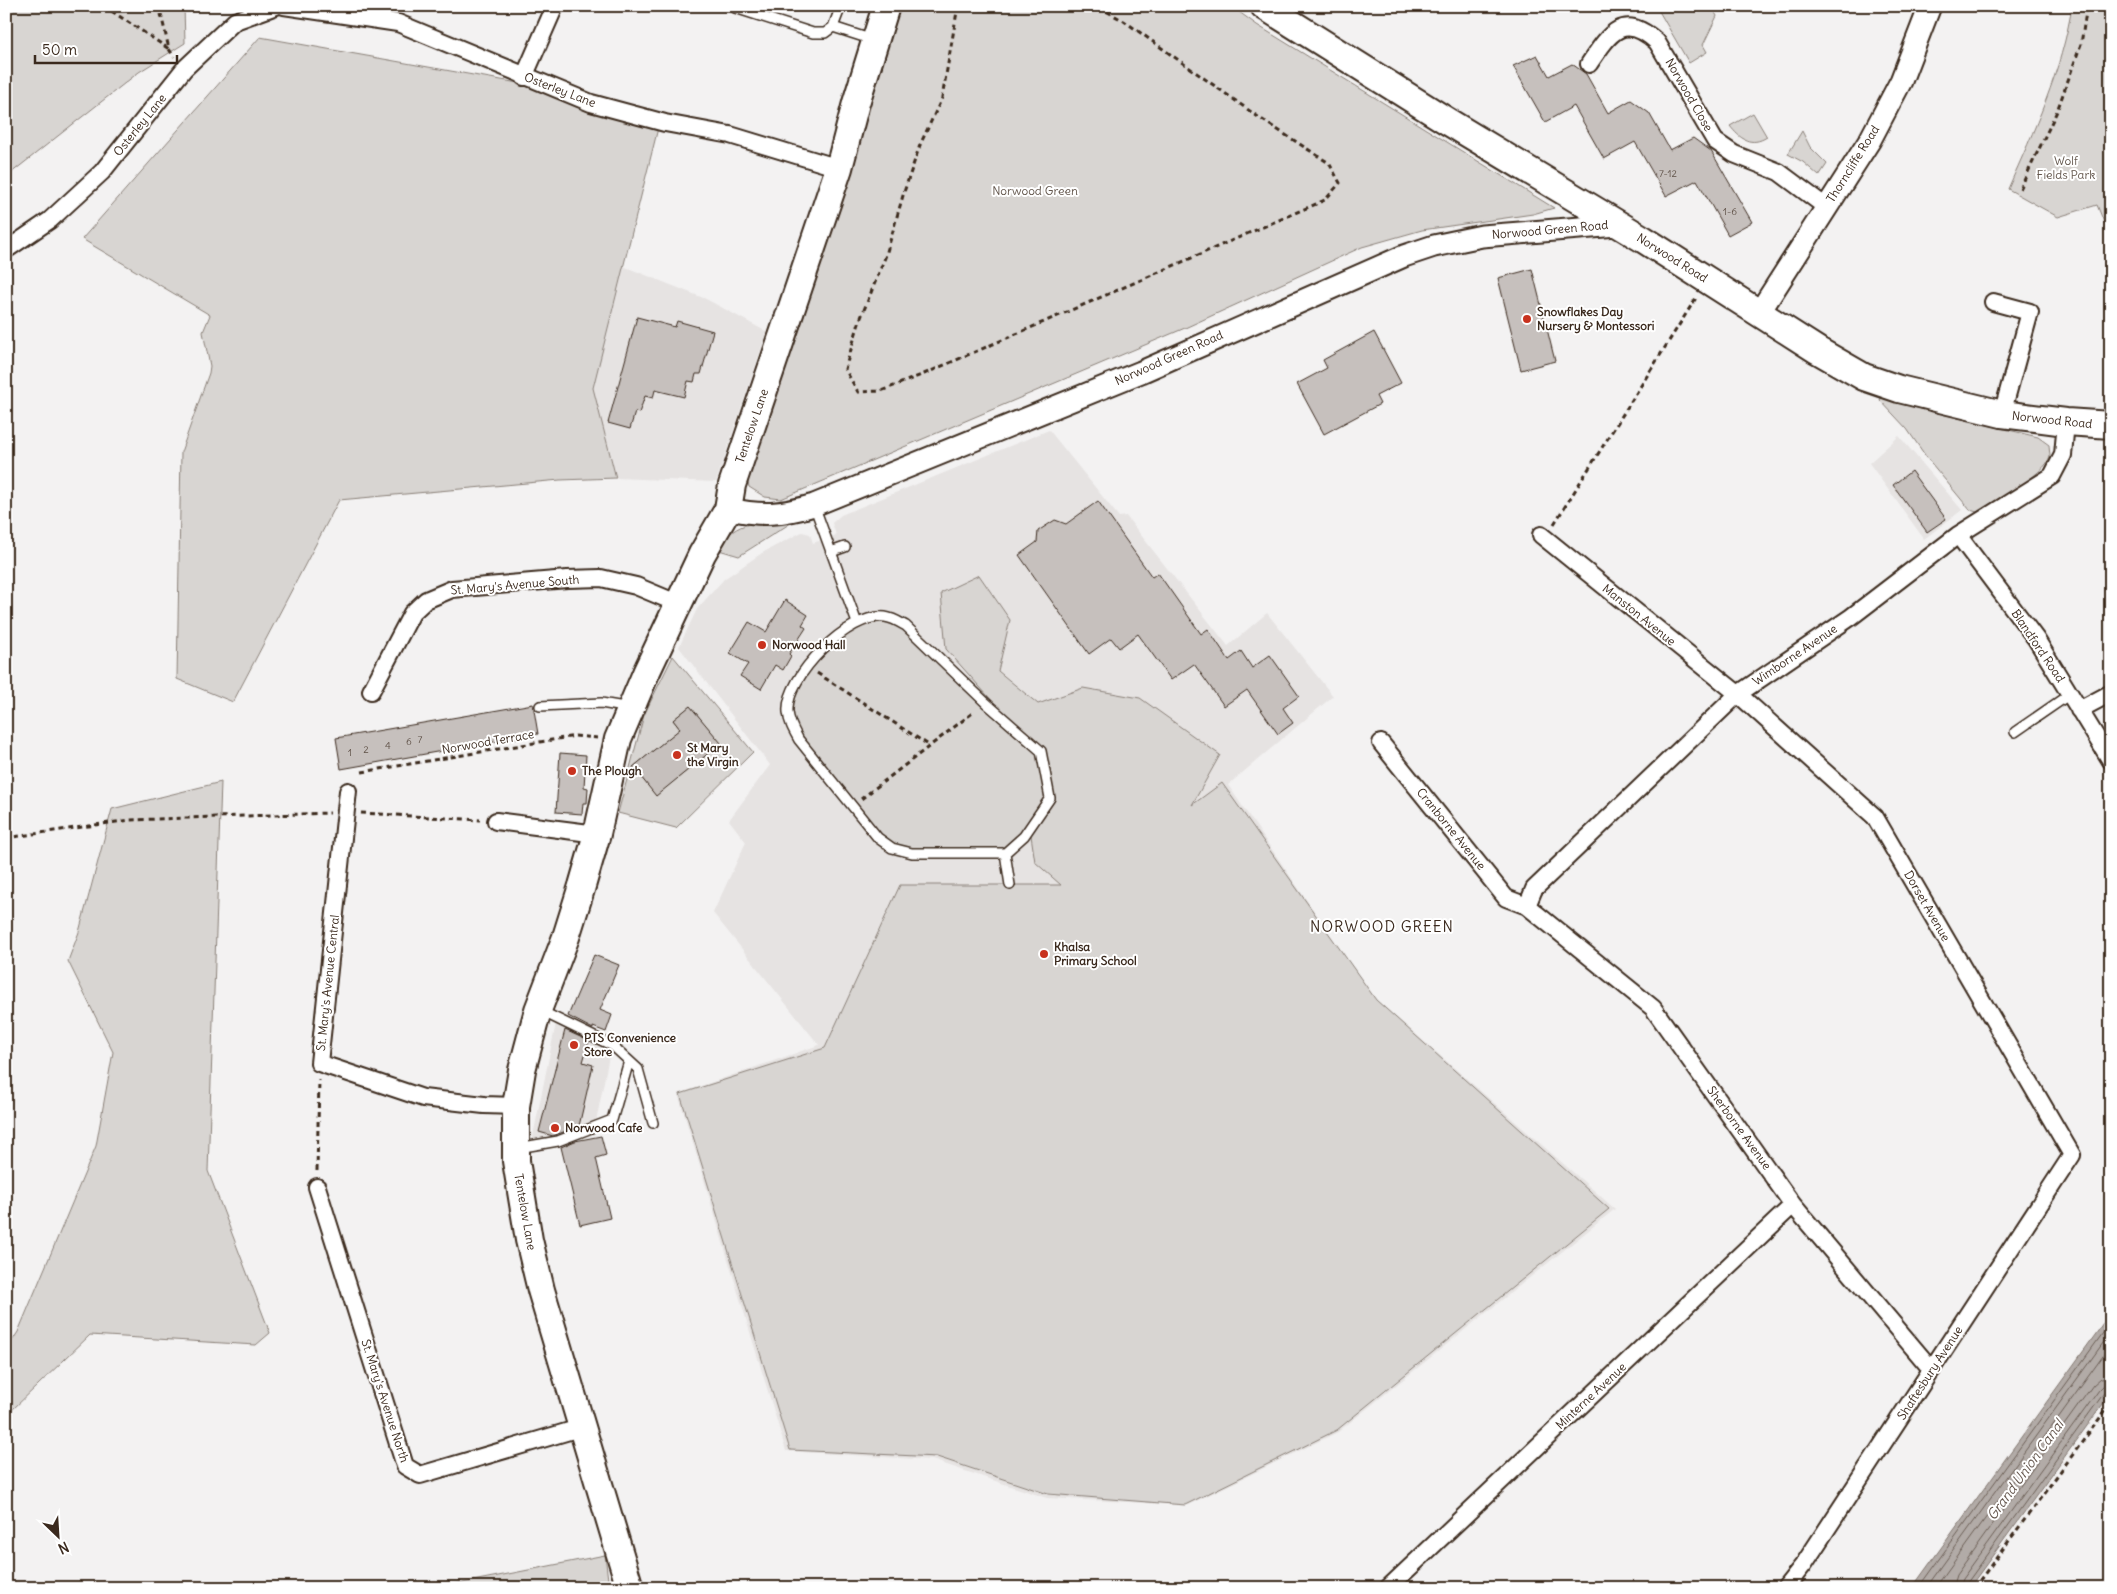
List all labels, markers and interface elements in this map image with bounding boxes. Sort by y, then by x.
scale bar [35,32,178,64]
text: 50 m [42,40,77,59]
street label: Norwood Close [1662,56,1716,134]
street label: Osterley Lane [522,69,598,110]
street label: Osterley Lane [110,91,169,159]
street label: Thorncliffe Road [1823,122,1882,205]
park label: Wolf Fields Park [2037,153,2095,182]
house number: 7-12 [1659,167,1677,180]
park label: Norwood Green [992,183,1078,198]
house number: 1-6 [1723,205,1737,218]
street label: Norwood Green Road [1491,217,1609,242]
street label: Norwood Road [1634,230,1710,285]
place label: Snowflakes Day Nursery & Montessori [1537,304,1655,334]
marker: Snowflakes Day Nursery & Montessori [1521,313,1533,325]
street label: Norwood Green Road [1112,327,1225,388]
street label: Tentelow Lane [732,387,771,465]
street label: Norwood Road [2011,408,2093,431]
street label: St. Mary's Avenue South [450,571,580,598]
street label: Manston Avenue [1600,581,1679,649]
street label: Blandford Road [2009,606,2068,685]
street label: Wimborne Avenue [1750,621,1840,688]
place label: Norwood Hall [772,637,846,652]
marker: Norwood Hall [756,639,768,651]
street label: Norwood Terrace [441,726,535,757]
house number: 7 [418,733,423,746]
house number: 6 [406,735,412,748]
house number: 4 [385,739,391,752]
place label: St Mary the Virgin [686,740,739,770]
house number: 2 [363,743,369,756]
house number: 1 [348,746,352,759]
marker: St Mary the Virgin [671,749,683,761]
place label: The Plough [582,763,642,779]
marker: The Plough [566,765,578,777]
street label: Cranborne Avenue [1414,785,1489,873]
street label: Dorset Avenue [1901,868,1954,944]
street label: St. Mary's Avenue Central [313,914,342,1052]
district label: NORWOOD GREEN [1310,917,1454,936]
place label: Khalsa Primary School [1054,939,1137,969]
marker: Khalsa Primary School [1038,948,1050,960]
place label: PTS Convenience Store [584,1030,677,1059]
marker: PTS Convenience Store [568,1039,580,1051]
street label: Sherborne Avenue [1704,1083,1775,1172]
place label: Norwood Cafe [565,1120,643,1135]
marker: Norwood Cafe [549,1122,561,1134]
street label: Tentelow Lane [511,1172,540,1251]
street label: Shaftesbury Avenue [1894,1323,1965,1422]
street label: St. Mary's Avenue North [358,1337,412,1464]
street label: Minterne Avenue [1552,1359,1629,1432]
water label: Grand Union Canal [1983,1415,2069,1524]
north arrow [32,1512,82,1562]
text: N [55,1538,72,1558]

